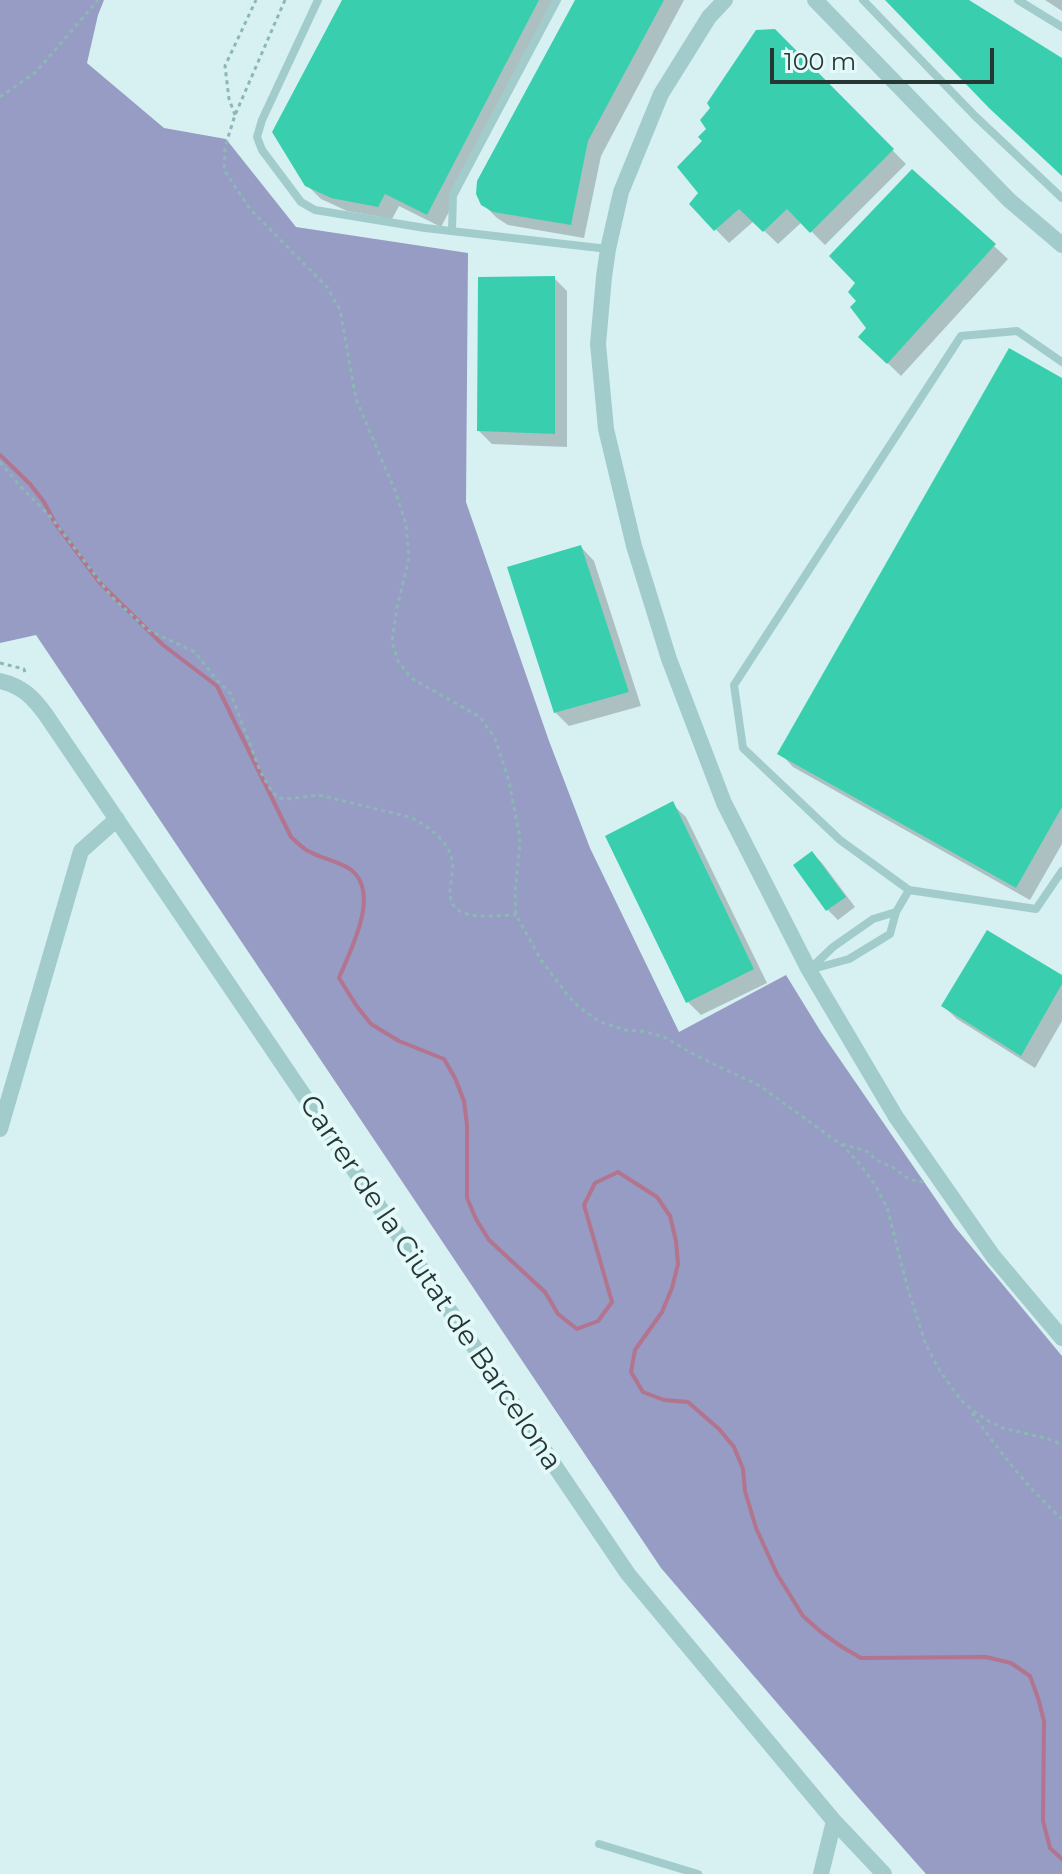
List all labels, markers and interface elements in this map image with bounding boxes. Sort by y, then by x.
scale bar [774,32,998,82]
text: 100 m [784,47,856,76]
street label: Carrer de la Ciutat de Barcelona [292,1089,568,1477]

